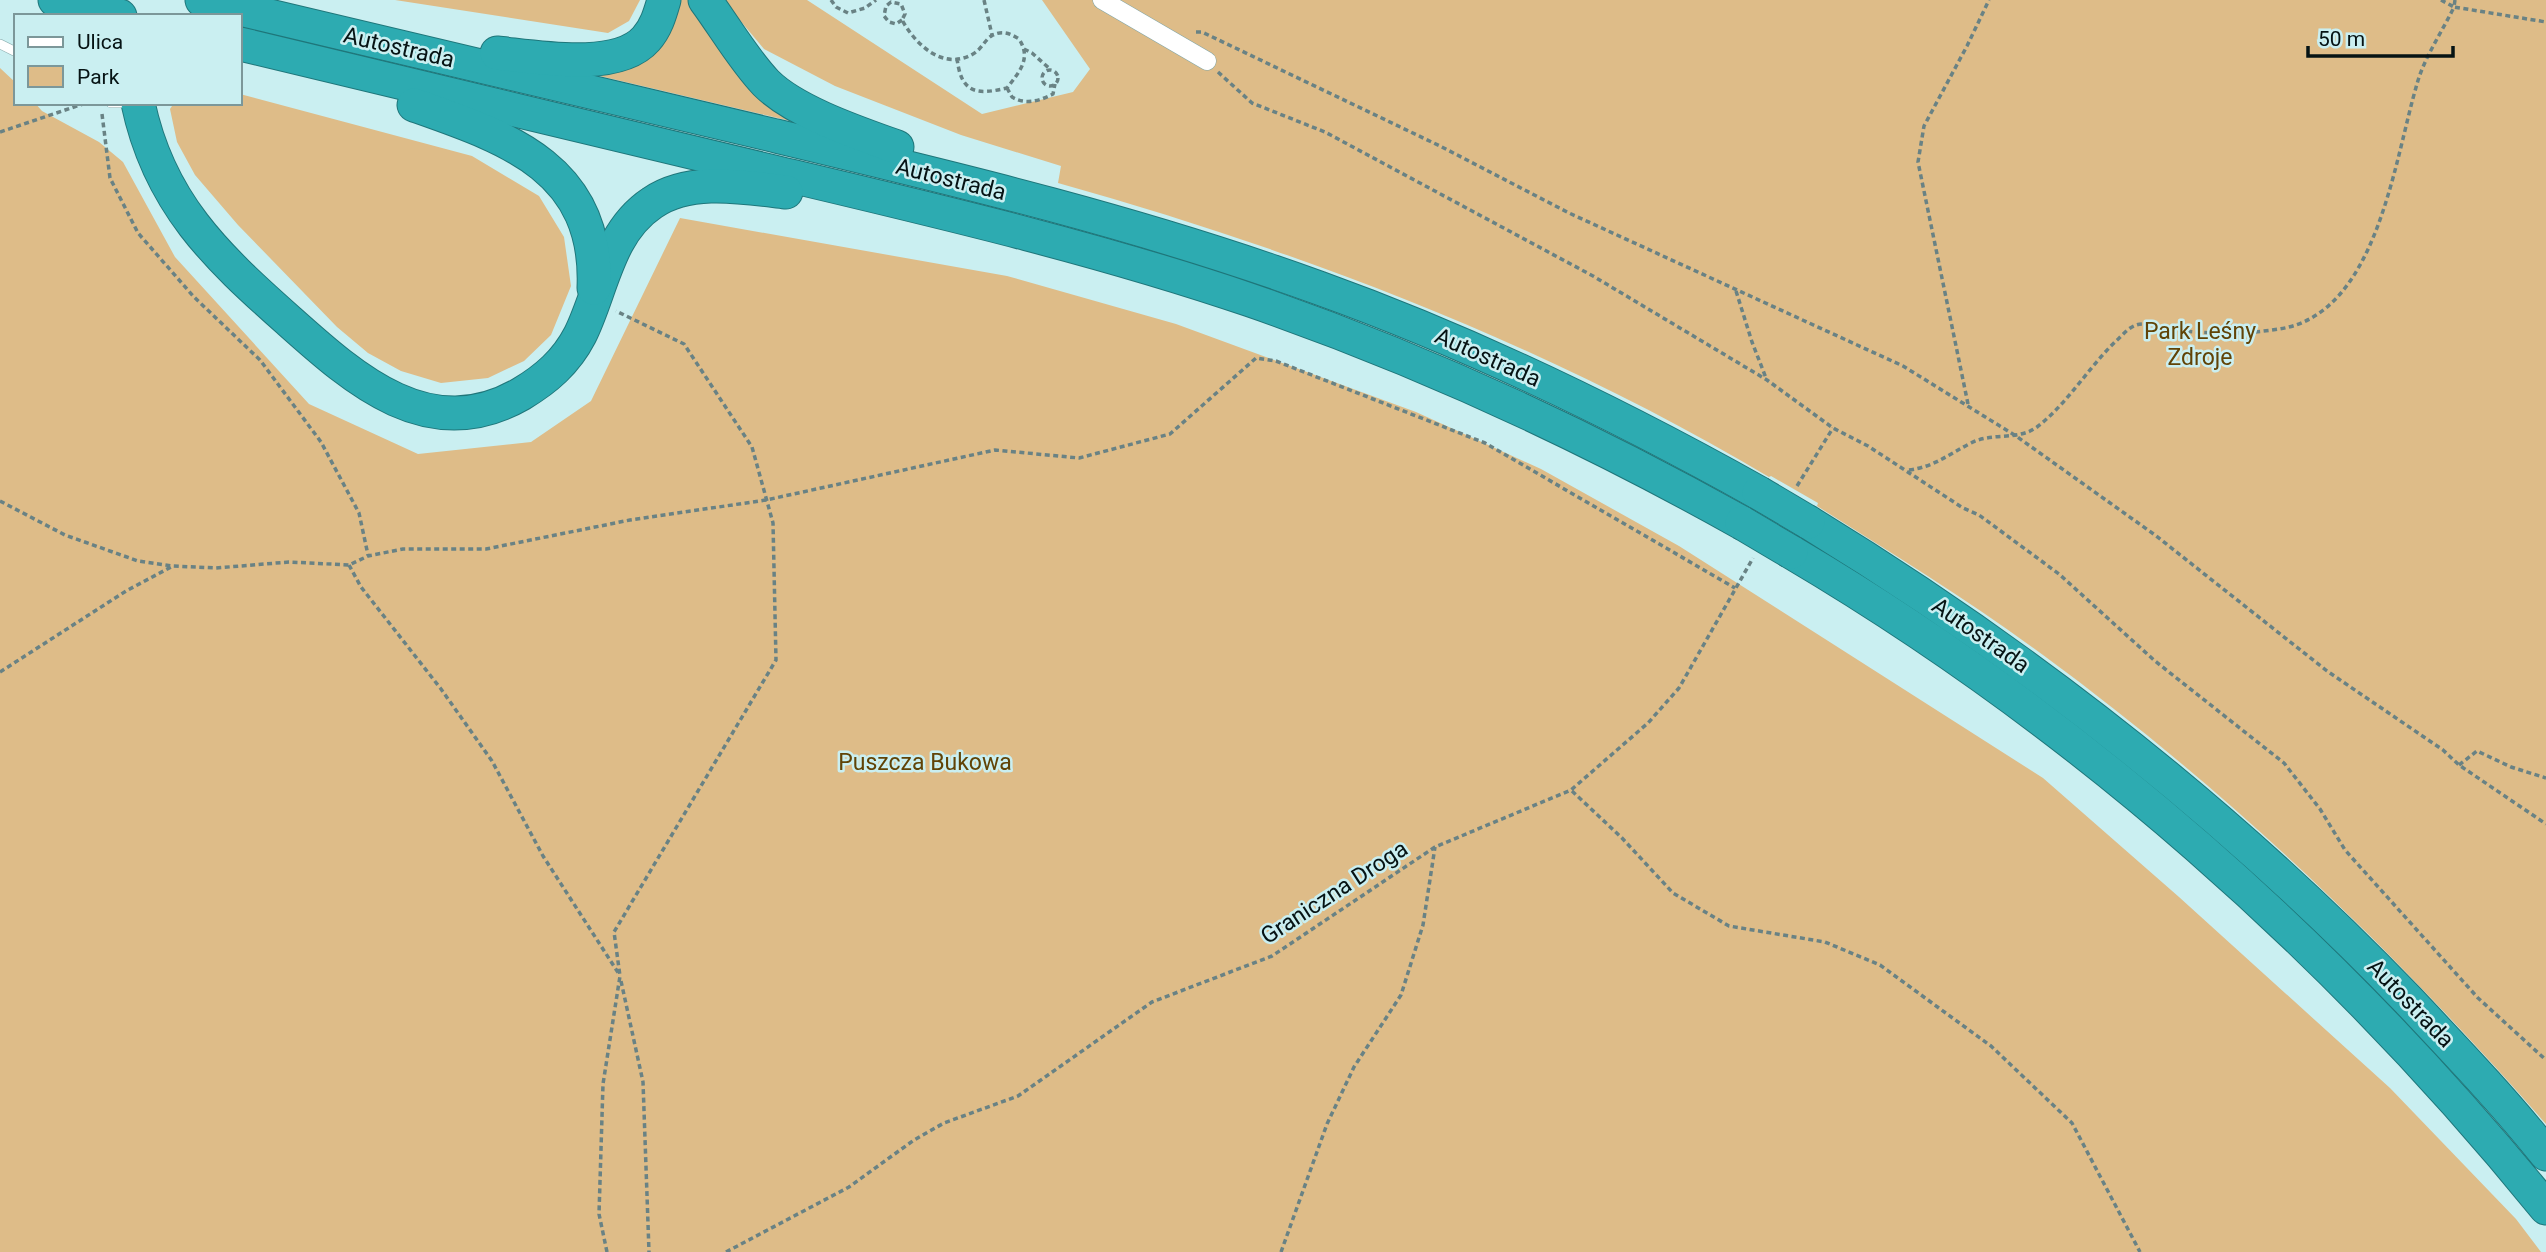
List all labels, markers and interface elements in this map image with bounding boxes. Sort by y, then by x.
legend [14,14,242,105]
scale bar [2308,14,2453,58]
street label: Autostrada [341,22,457,73]
text: 50 m [2318,27,2365,51]
text: Ulica [77,30,123,54]
text: Park [77,65,120,89]
street label: Autostrada [893,153,1009,206]
park label: Park Leśny Zdroje [2144,318,2256,371]
street label: Autostrada [1431,322,1545,393]
street label: Autostrada [1927,592,2035,679]
park label: Puszcza Bukowa [838,749,1012,776]
street label: Graniczna Droga [1256,835,1413,950]
street label: Autostrada [2362,953,2460,1053]

